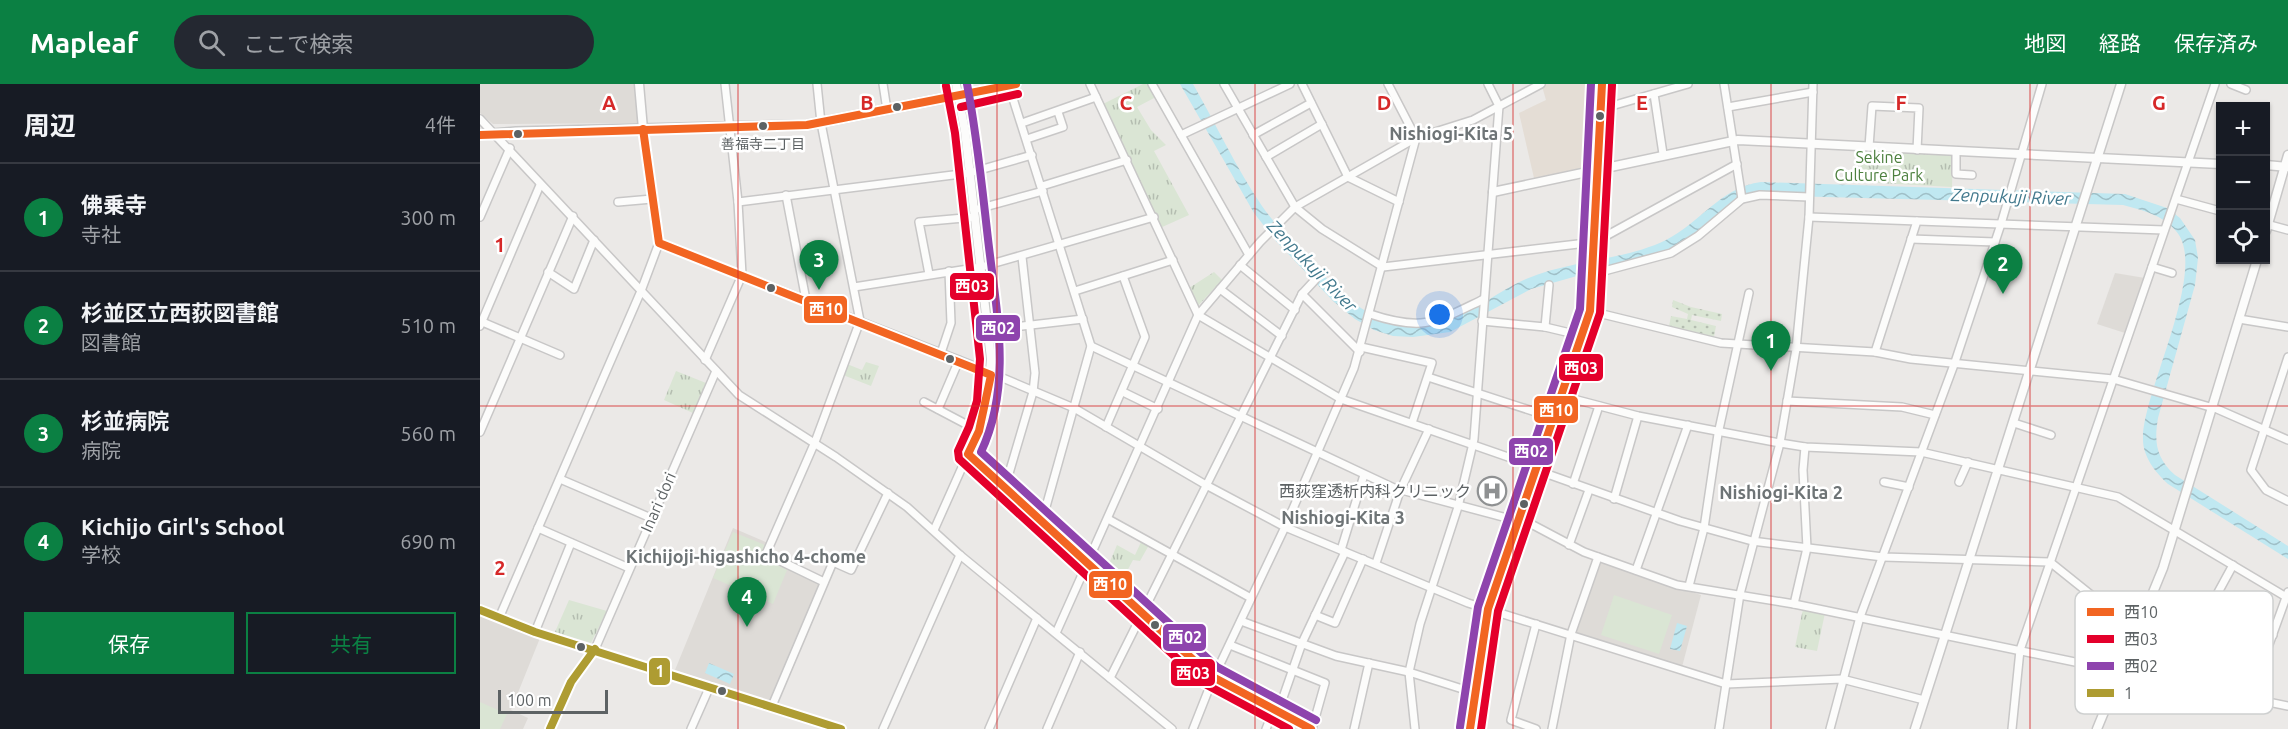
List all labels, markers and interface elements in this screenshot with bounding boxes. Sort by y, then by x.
search box [174,15,594,69]
icon: search [195,26,228,59]
text: Mapleaf [30,27,138,58]
text: ここで検索 [243,31,353,56]
text: 地図 [2024,31,2066,55]
text: 経路 [2099,31,2141,55]
text: 保存済み [2174,31,2258,55]
text: A [602,91,616,114]
text: B [860,91,874,114]
text: C [1120,91,1133,114]
text: D [1377,91,1391,114]
text: E [1636,91,1648,114]
text: F [1895,91,1907,114]
text: G [2152,91,2166,114]
unlabelled marker [891,101,903,113]
map controls [2216,102,2270,264]
button: + [2216,102,2270,156]
unlabelled marker [1594,110,1606,122]
text: 周辺 [24,111,76,140]
text: 4件 [425,113,456,136]
marker: 善福寺二丁目 [757,120,769,132]
district label: Nishiogi-Kita 5 [1389,123,1513,143]
unlabelled marker [512,128,524,140]
place label: 善福寺二丁目 [721,136,805,152]
park label: Sekine Culture Park [1835,148,1923,184]
button: − [2216,156,2270,210]
water label: Zenpukuji River [1950,184,2072,208]
text: 佛乗寺 [81,192,147,217]
text: 1 [38,206,49,229]
text: 300 m [400,206,456,229]
button: locate [2216,210,2270,264]
water label: Zenpukuji River [1263,214,1362,316]
text: 寺社 [81,223,121,246]
text: 1 [494,233,506,256]
pin: 3 [800,240,838,290]
pin: 2 [1984,244,2023,294]
line badge: 西03 [949,272,995,301]
text: 西03 [955,277,989,295]
unlabelled marker [765,282,777,294]
line badge: 西10 [803,295,848,324]
text: 杉並区立西荻図書館 [81,300,279,325]
text: 西10 [809,300,843,318]
your location [1425,300,1454,329]
text: 2 [38,314,49,337]
text: 510 m [400,314,456,337]
line badge: 西02 [975,314,1021,342]
text: 西02 [981,319,1015,337]
pin: 1 [1752,322,1790,371]
text: 図書館 [81,331,141,354]
unlabelled marker [944,353,956,365]
line badge: 西03 [1558,353,1604,382]
text: 西03 [1564,359,1598,377]
line badge: 西10 [1533,395,1579,424]
text: 西10 [1539,401,1573,419]
text: 杉並病院 [81,408,169,433]
text: 3 [38,422,49,445]
text: 560 m [400,422,456,445]
line badge: 西02 [1508,437,1554,466]
text: 病院 [81,439,121,462]
text: 西02 [1514,442,1548,460]
street label: Inari dori [637,469,679,535]
hospital icon: 西荻窪透析内科クリニック [1476,475,1508,507]
place label: 西荻窪透析内科クリニック [1279,482,1471,500]
district label: Nishiogi-Kita 2 [1719,482,1843,502]
unlabelled marker [1518,498,1530,510]
district label: Nishiogi-Kita 3 [1281,507,1405,527]
text: Kichijo Girl's School [81,514,284,539]
text: 4 [38,530,49,553]
text: 690 m [400,530,456,553]
text: 学校 [81,543,121,566]
district label: Kichijoji-higashicho 4-chome [626,546,866,566]
text: 2 [494,556,506,579]
line badge: 西10 [1088,570,1133,599]
text: 西10 [1093,575,1127,593]
pin: 4 [728,578,766,627]
legend [2075,591,2273,714]
text: 西10 [2124,603,2158,621]
button: 保存 [24,612,234,674]
button: 共有 [246,612,456,674]
unlabelled marker [1149,619,1161,631]
line badge: 西02 [1162,623,1207,652]
text: 西02 [1168,628,1202,646]
text: 西03 [2124,630,2158,648]
unlabelled marker [575,641,587,653]
line badge: 1 [648,657,671,686]
text: 西02 [2124,657,2158,675]
line badge: 西03 [1170,658,1216,687]
text: 1 [655,662,665,680]
text: 西03 [1176,664,1210,682]
text: 1 [2124,684,2133,702]
unlabelled marker [716,685,728,697]
scale bar [498,687,608,714]
text: 100 m [507,691,552,709]

